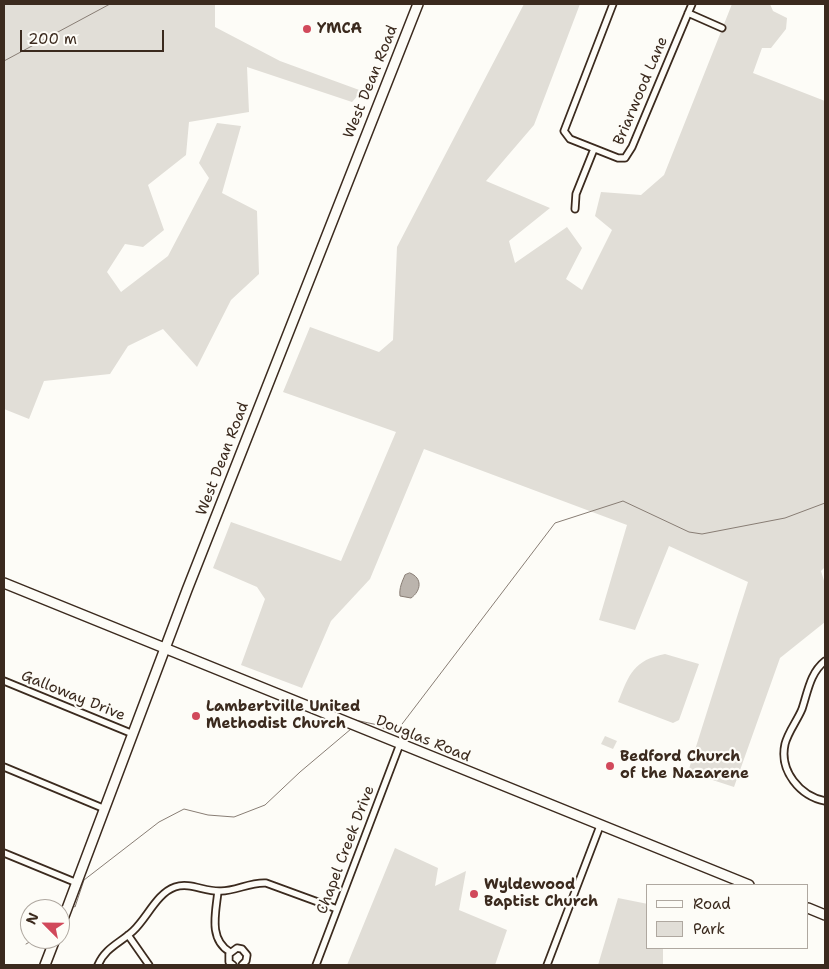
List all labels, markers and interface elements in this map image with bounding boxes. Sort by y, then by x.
scale bar [22,20,166,52]
place label: YMCA [317,20,362,38]
marker: YMCA [301,23,313,35]
street label: West Dean Road [340,23,402,141]
text: 200 m [28,29,77,49]
street label: Briarwood Lane [610,34,672,148]
street label: West Dean Road [193,400,253,518]
street label: Galloway Drive [18,667,128,725]
place label: Lambertville United Methodist Church [206,698,360,733]
marker: Lambertville United Methodist Church [190,710,202,722]
street label: Douglas Road [373,712,473,766]
place label: Bedford Church of the Nazarene [620,748,749,783]
marker: Bedford Church of the Nazarene [604,760,616,772]
street label: Chapel Creek Drive [313,783,379,917]
place label: Wyldewood Baptist Church [484,876,598,911]
legend [646,884,809,949]
marker: Wyldewood Baptist Church [468,888,480,900]
text: Road [693,894,731,914]
north arrow [20,899,70,949]
text: N [22,910,43,927]
text: Park [693,919,725,939]

